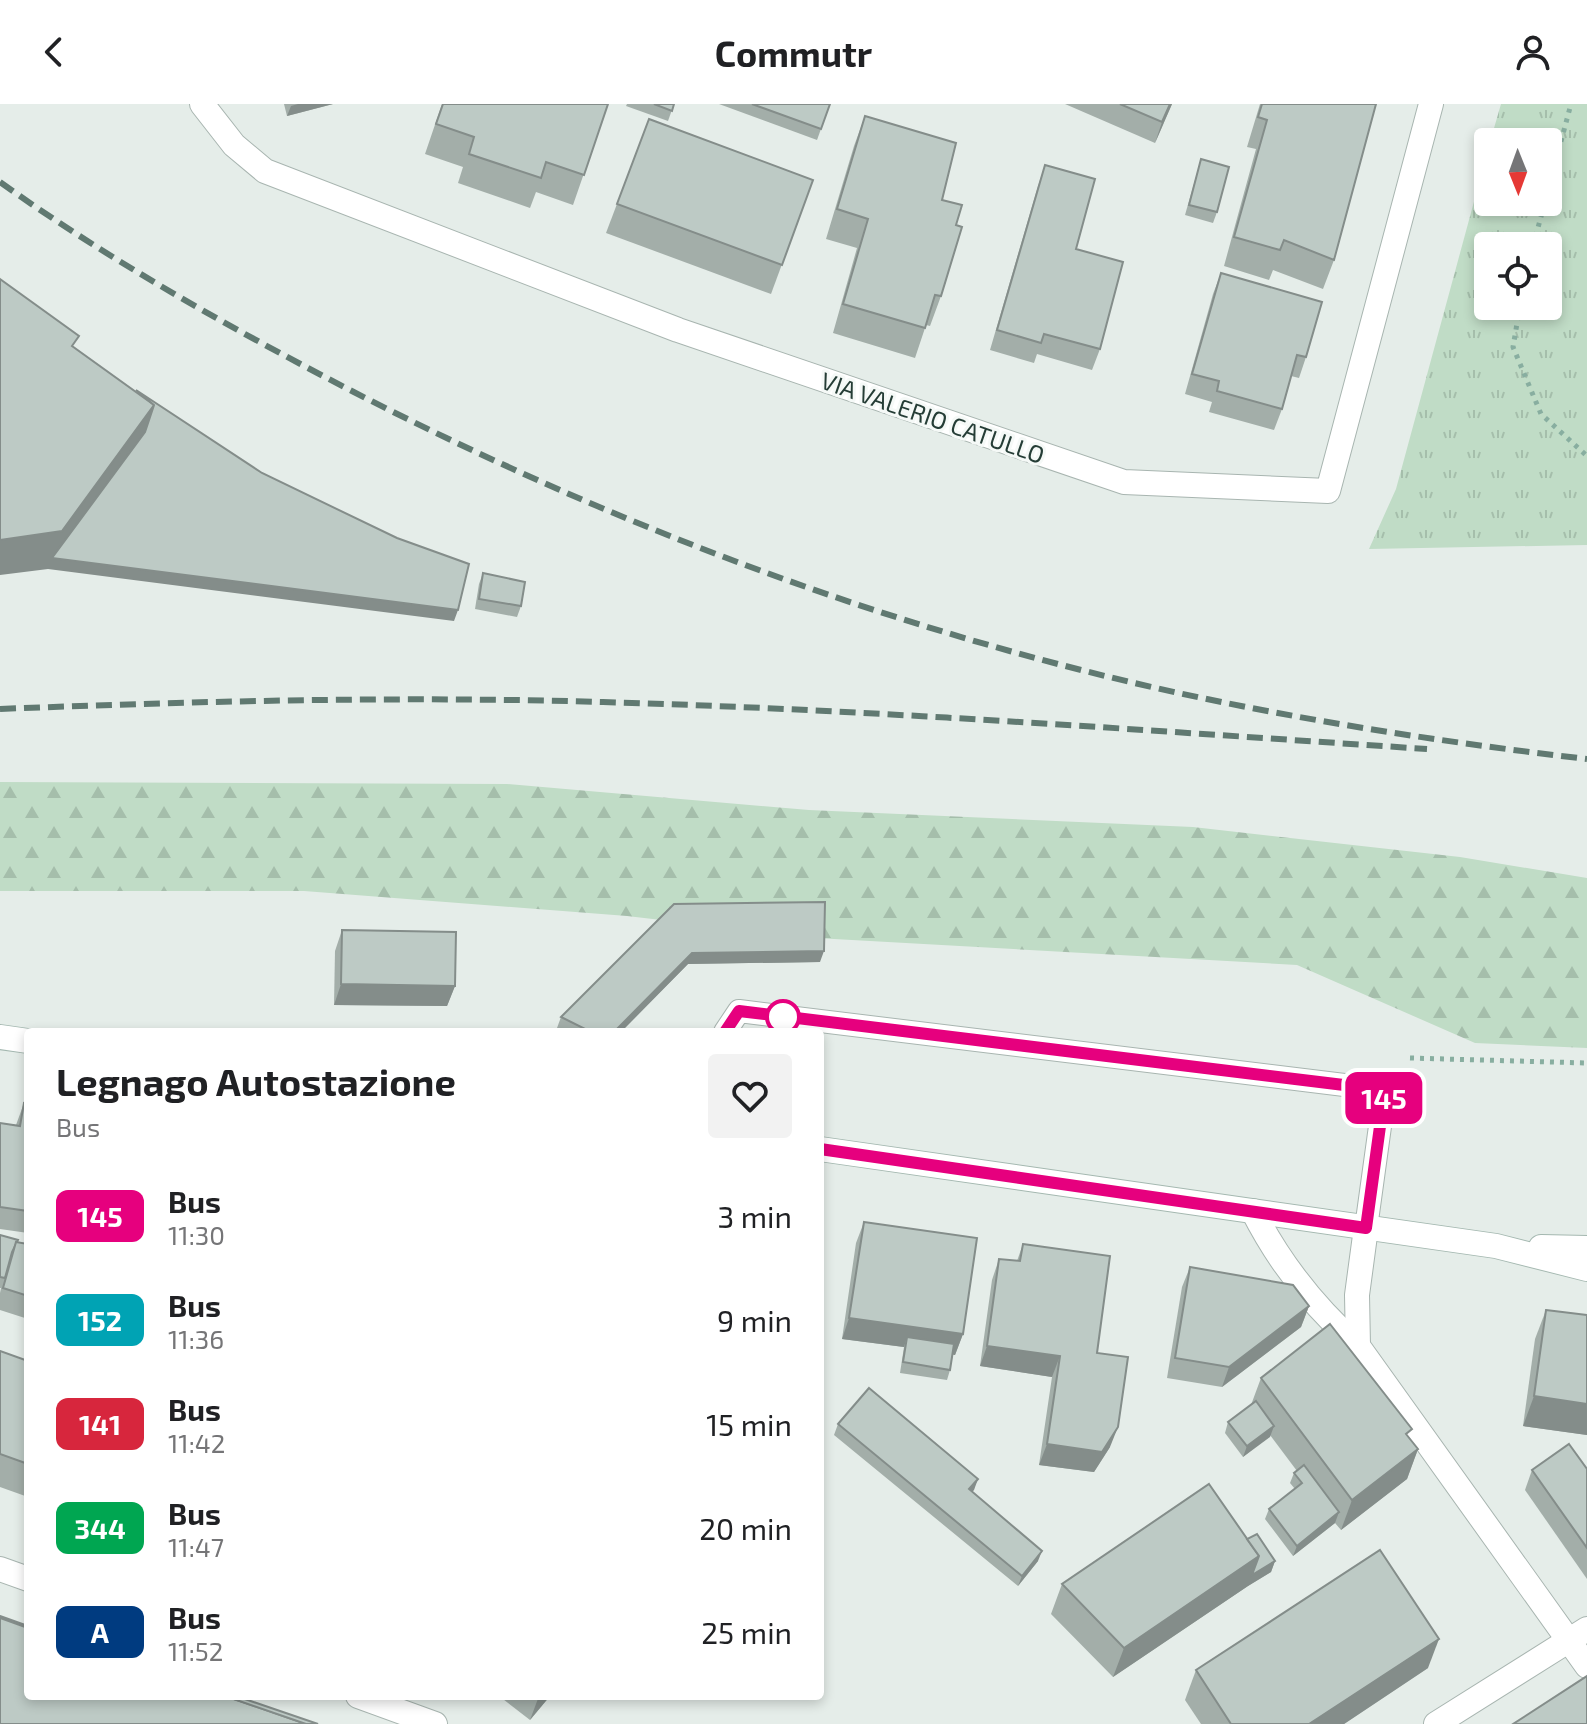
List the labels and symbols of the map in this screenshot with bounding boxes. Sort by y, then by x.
north arrow [1474,128,1562,216]
street label: VIA VALERIO CATULLO [817,365,1049,469]
unlabelled marker [766,1000,800,1034]
line badge: 145 [1338,1072,1430,1124]

